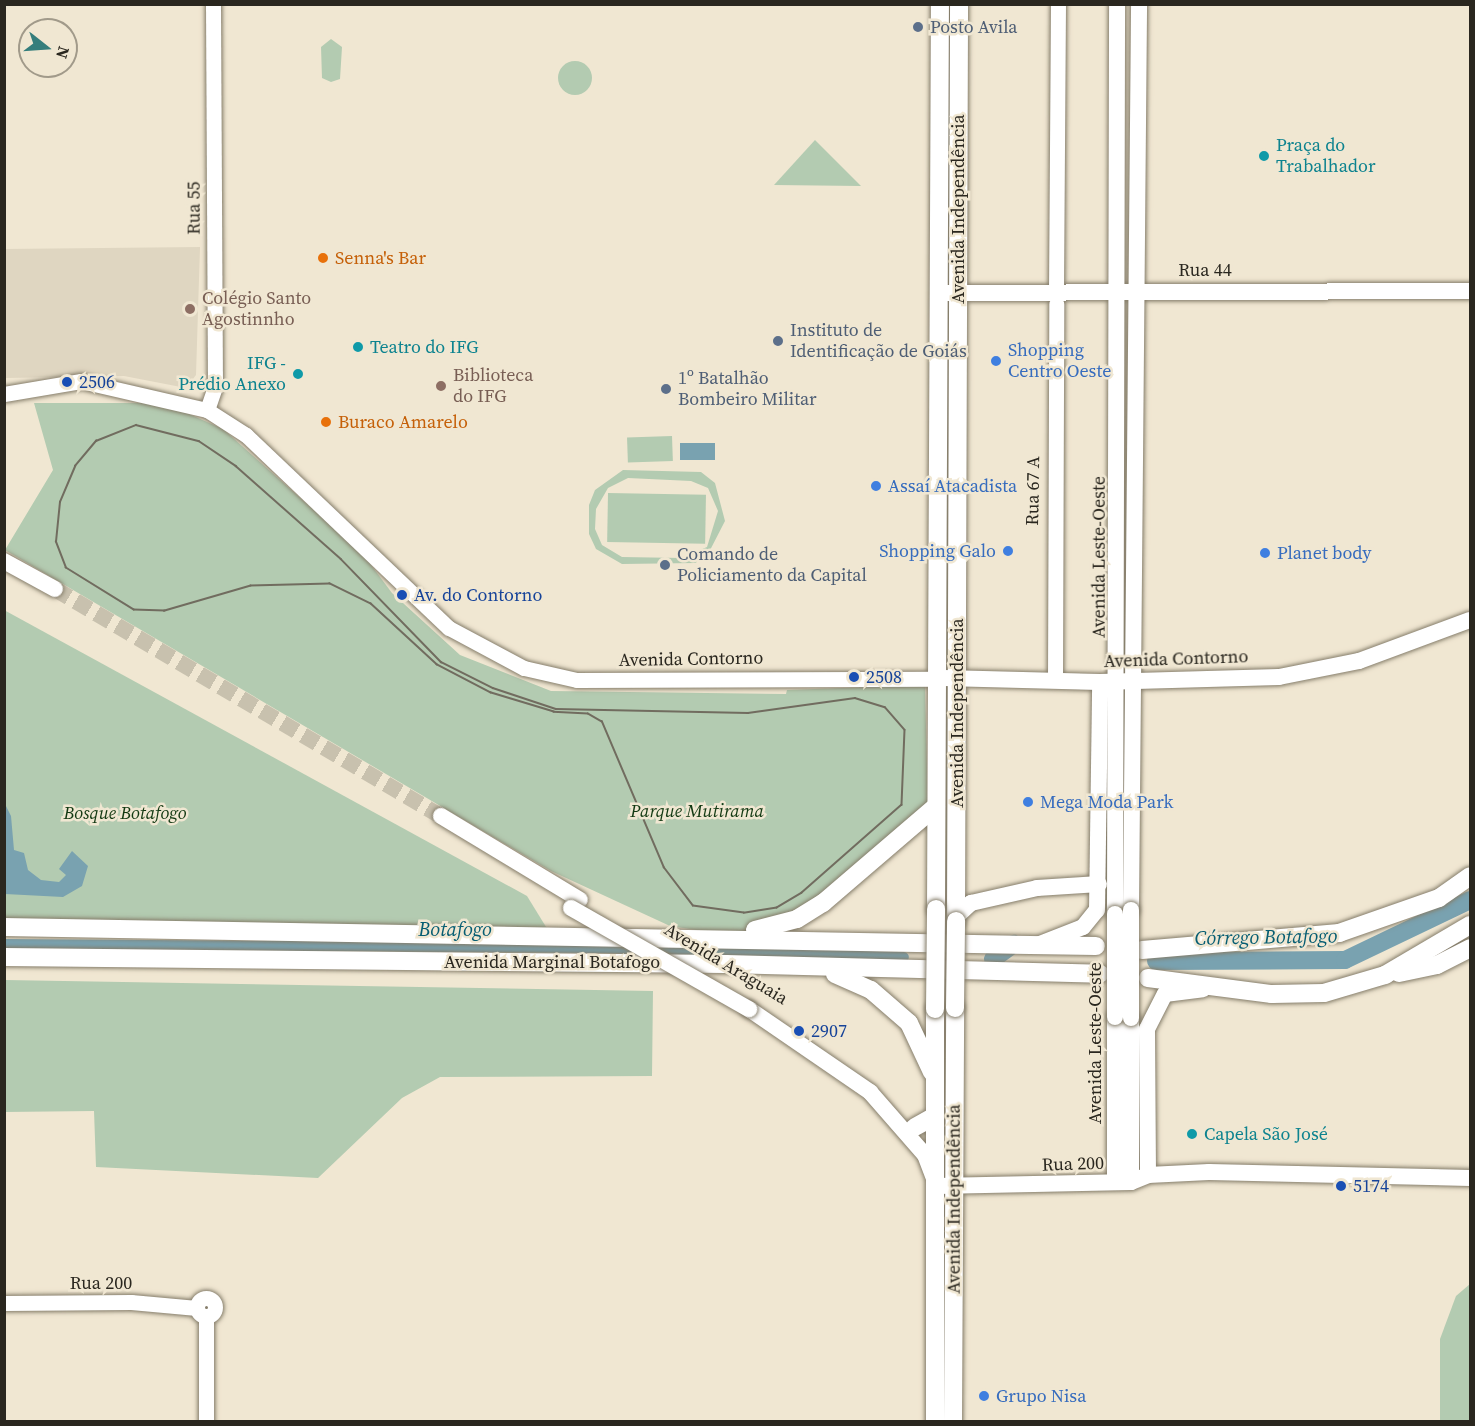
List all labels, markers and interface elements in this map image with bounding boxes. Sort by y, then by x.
place label: Posto Avila [930,16,1018,38]
north arrow [18,18,78,78]
marker: Posto Avila [911,20,925,34]
text: N [51,44,76,61]
street label: Avenida Independência [947,114,969,304]
place label: Praça do Trabalhador [1276,135,1376,178]
marker: Praça do Trabalhador [1257,149,1271,163]
street label: Rua 55 [183,181,205,235]
place label: Senna's Bar [335,247,426,269]
marker: Senna's Bar [316,251,330,265]
street label: Rua 44 [1178,259,1232,281]
place label: Colégio Santo Agostinnho [202,288,311,330]
marker: Colégio Santo Agostinnho [183,302,197,316]
place label: Instituto de Identificação de Goiás [790,320,967,362]
marker: Instituto de Identificação de Goiás [771,334,785,348]
place label: Teatro do IFG [370,336,479,358]
marker: Teatro do IFG [351,340,365,354]
place label: Shopping Centro Oeste [1008,340,1111,382]
place label: IFG - Prédio Anexo [178,353,286,395]
marker: Shopping Centro Oeste [989,354,1003,368]
place label: Biblioteca do IFG [453,365,533,407]
marker: IFG - Prédio Anexo [291,367,305,381]
place label: 1º Batalhão Bombeiro Militar [678,368,817,410]
place label: 2506 [79,371,115,393]
marker: 2506 [60,375,74,389]
marker: Biblioteca do IFG [434,379,448,393]
marker: 1º Batalhão Bombeiro Militar [659,382,673,396]
place label: Buraco Amarelo [338,411,468,433]
marker: Buraco Amarelo [319,415,333,429]
street label: Rua 67 A [1022,456,1044,526]
place label: Assaí Atacadista [888,475,1017,497]
street label: Avenida Leste-Oeste [1088,476,1110,638]
marker: Assaí Atacadista [869,479,883,493]
place label: Shopping Galo [879,540,996,562]
place label: Planet body [1277,542,1371,564]
place label: Comando de Policiamento da Capital [677,544,867,586]
marker: Shopping Galo [1001,544,1015,558]
marker: Planet body [1258,546,1272,560]
marker: Comando de Policiamento da Capital [658,558,672,572]
place label: Av. do Contorno [414,584,542,606]
marker: Av. do Contorno [395,588,409,602]
street label: Avenida Independência [946,618,968,808]
street label: Avenida Contorno [1103,646,1249,672]
street label: Avenida Contorno [619,647,763,671]
place label: 2508 [866,666,902,688]
marker: 2508 [847,670,861,684]
place label: Mega Moda Park [1040,791,1173,813]
marker: Mega Moda Park [1021,795,1035,809]
park label: Parque Mutirama [630,800,764,822]
park label: Bosque Botafogo [63,802,187,824]
water label: Botafogo [418,917,492,941]
street label: Avenida Araguaia [660,919,792,1009]
water label: Córrego Botafogo [1194,924,1338,950]
street label: Avenida Marginal Botafogo [444,951,660,973]
street label: Avenida Leste-Oeste [1084,962,1106,1124]
place label: 2907 [811,1020,847,1042]
marker: 2907 [792,1024,806,1038]
street label: Avenida Independência [943,1104,965,1294]
place label: Capela São José [1204,1123,1328,1145]
marker: Capela São José [1185,1127,1199,1141]
street label: Rua 200 [1041,1152,1105,1176]
place label: 5174 [1353,1175,1389,1197]
marker: 5174 [1334,1179,1348,1193]
street label: Rua 200 [70,1272,132,1294]
place label: Grupo Nisa [996,1385,1086,1407]
marker: Grupo Nisa [977,1389,991,1403]

